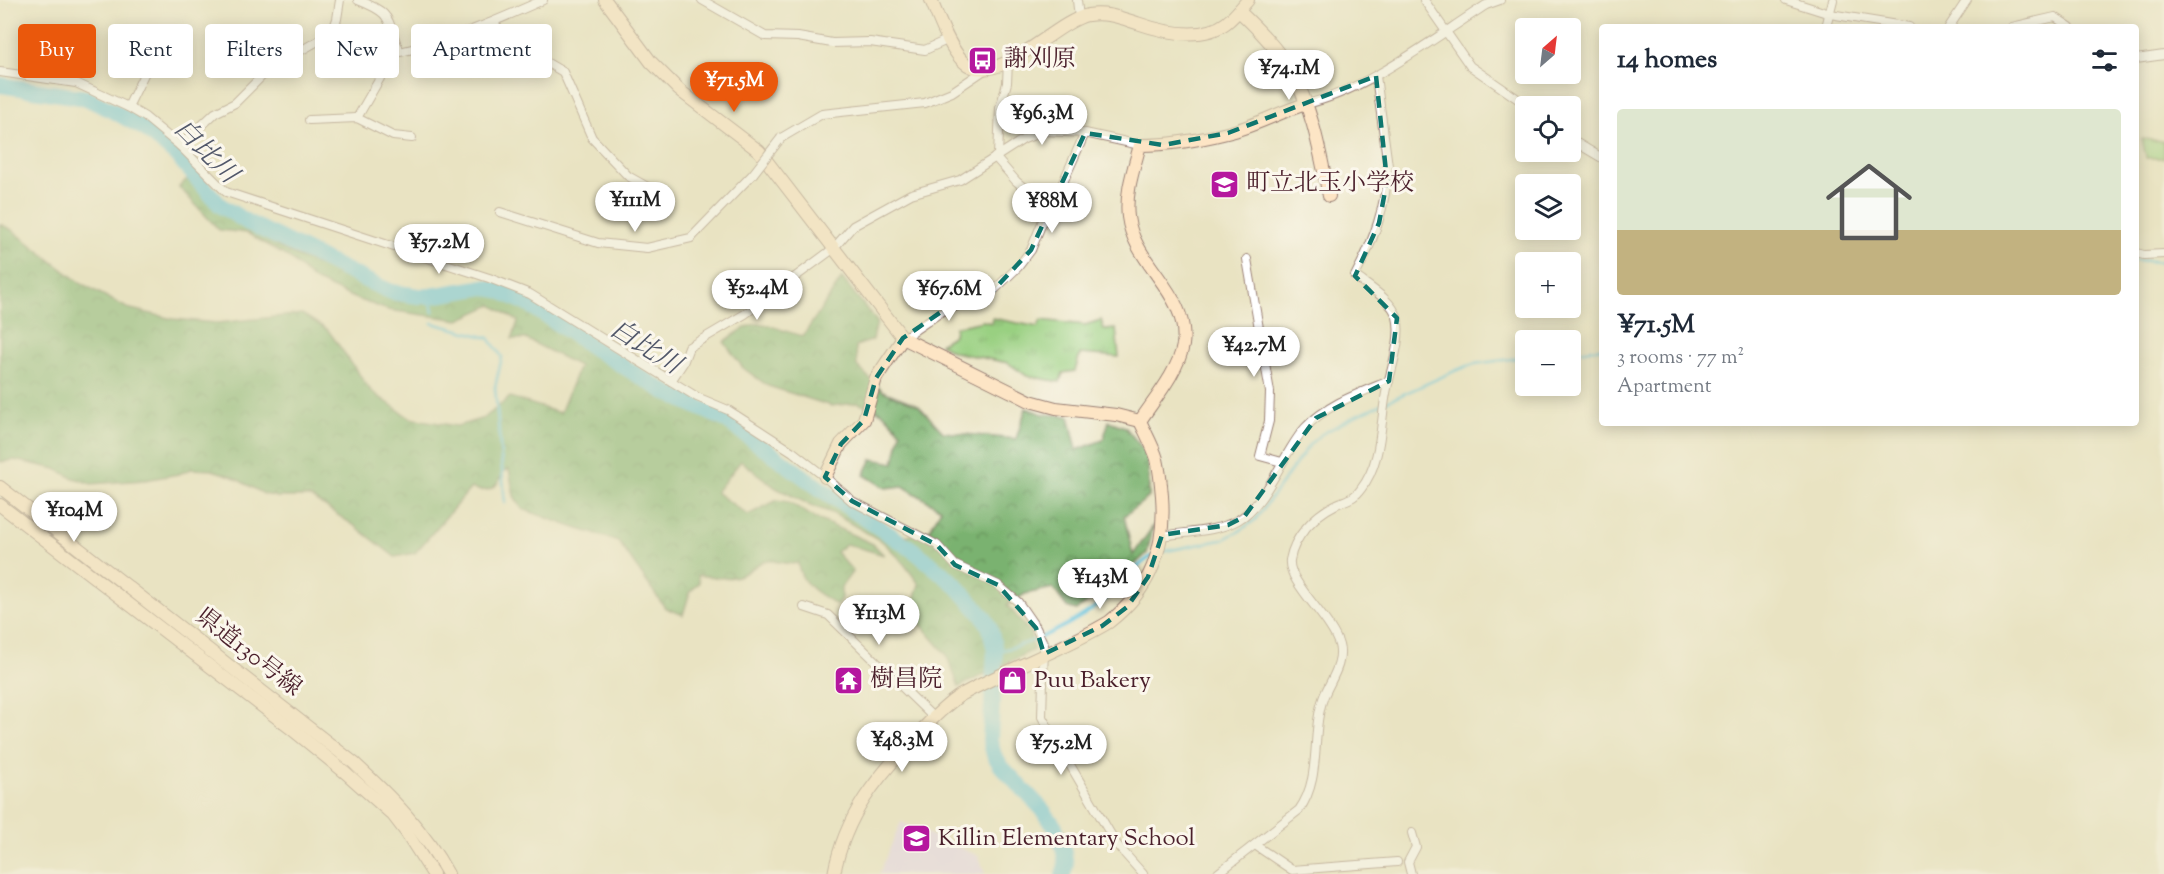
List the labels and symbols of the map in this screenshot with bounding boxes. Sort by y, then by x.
north arrow [1515,18,1581,84]
place label: 謝刈原 [1004,43,1076,77]
bus stop icon: 謝刈原 [967,44,999,76]
pin: ¥74.1M [1240,50,1338,101]
pin: ¥71.5M [685,62,783,113]
pin: ¥96.3M [993,95,1091,146]
water label: 白比川 [164,111,248,195]
place label: 町立北玉小学校 [1246,167,1414,201]
school or university icon: 町立北玉小学校 [1209,168,1241,200]
pin: ¥111M [593,182,677,233]
pin: ¥88M [1016,183,1088,234]
pin: ¥57.2M [390,224,488,275]
pin: ¥52.4M [708,270,806,321]
pin: ¥67.6M [900,271,998,322]
water label: 白比川 [602,312,690,386]
pin: ¥42.7M [1205,327,1303,378]
pin: ¥104M [32,492,116,543]
pin: ¥143M [1058,559,1142,610]
pin: ¥113M [837,595,921,646]
street label: 県道130号線 [188,601,308,705]
place label: 樹昌院 [870,663,942,697]
temple icon: 樹昌院 [833,664,865,696]
place label: Puu Bakery [1034,664,1151,698]
shop icon: Puu Bakery [997,665,1029,697]
pin: ¥48.3M [853,722,951,773]
pin: ¥75.2M [1012,725,1110,776]
place label: Killin Elementary School [938,822,1196,856]
school or university icon: Killin Elementary School [901,823,933,855]

